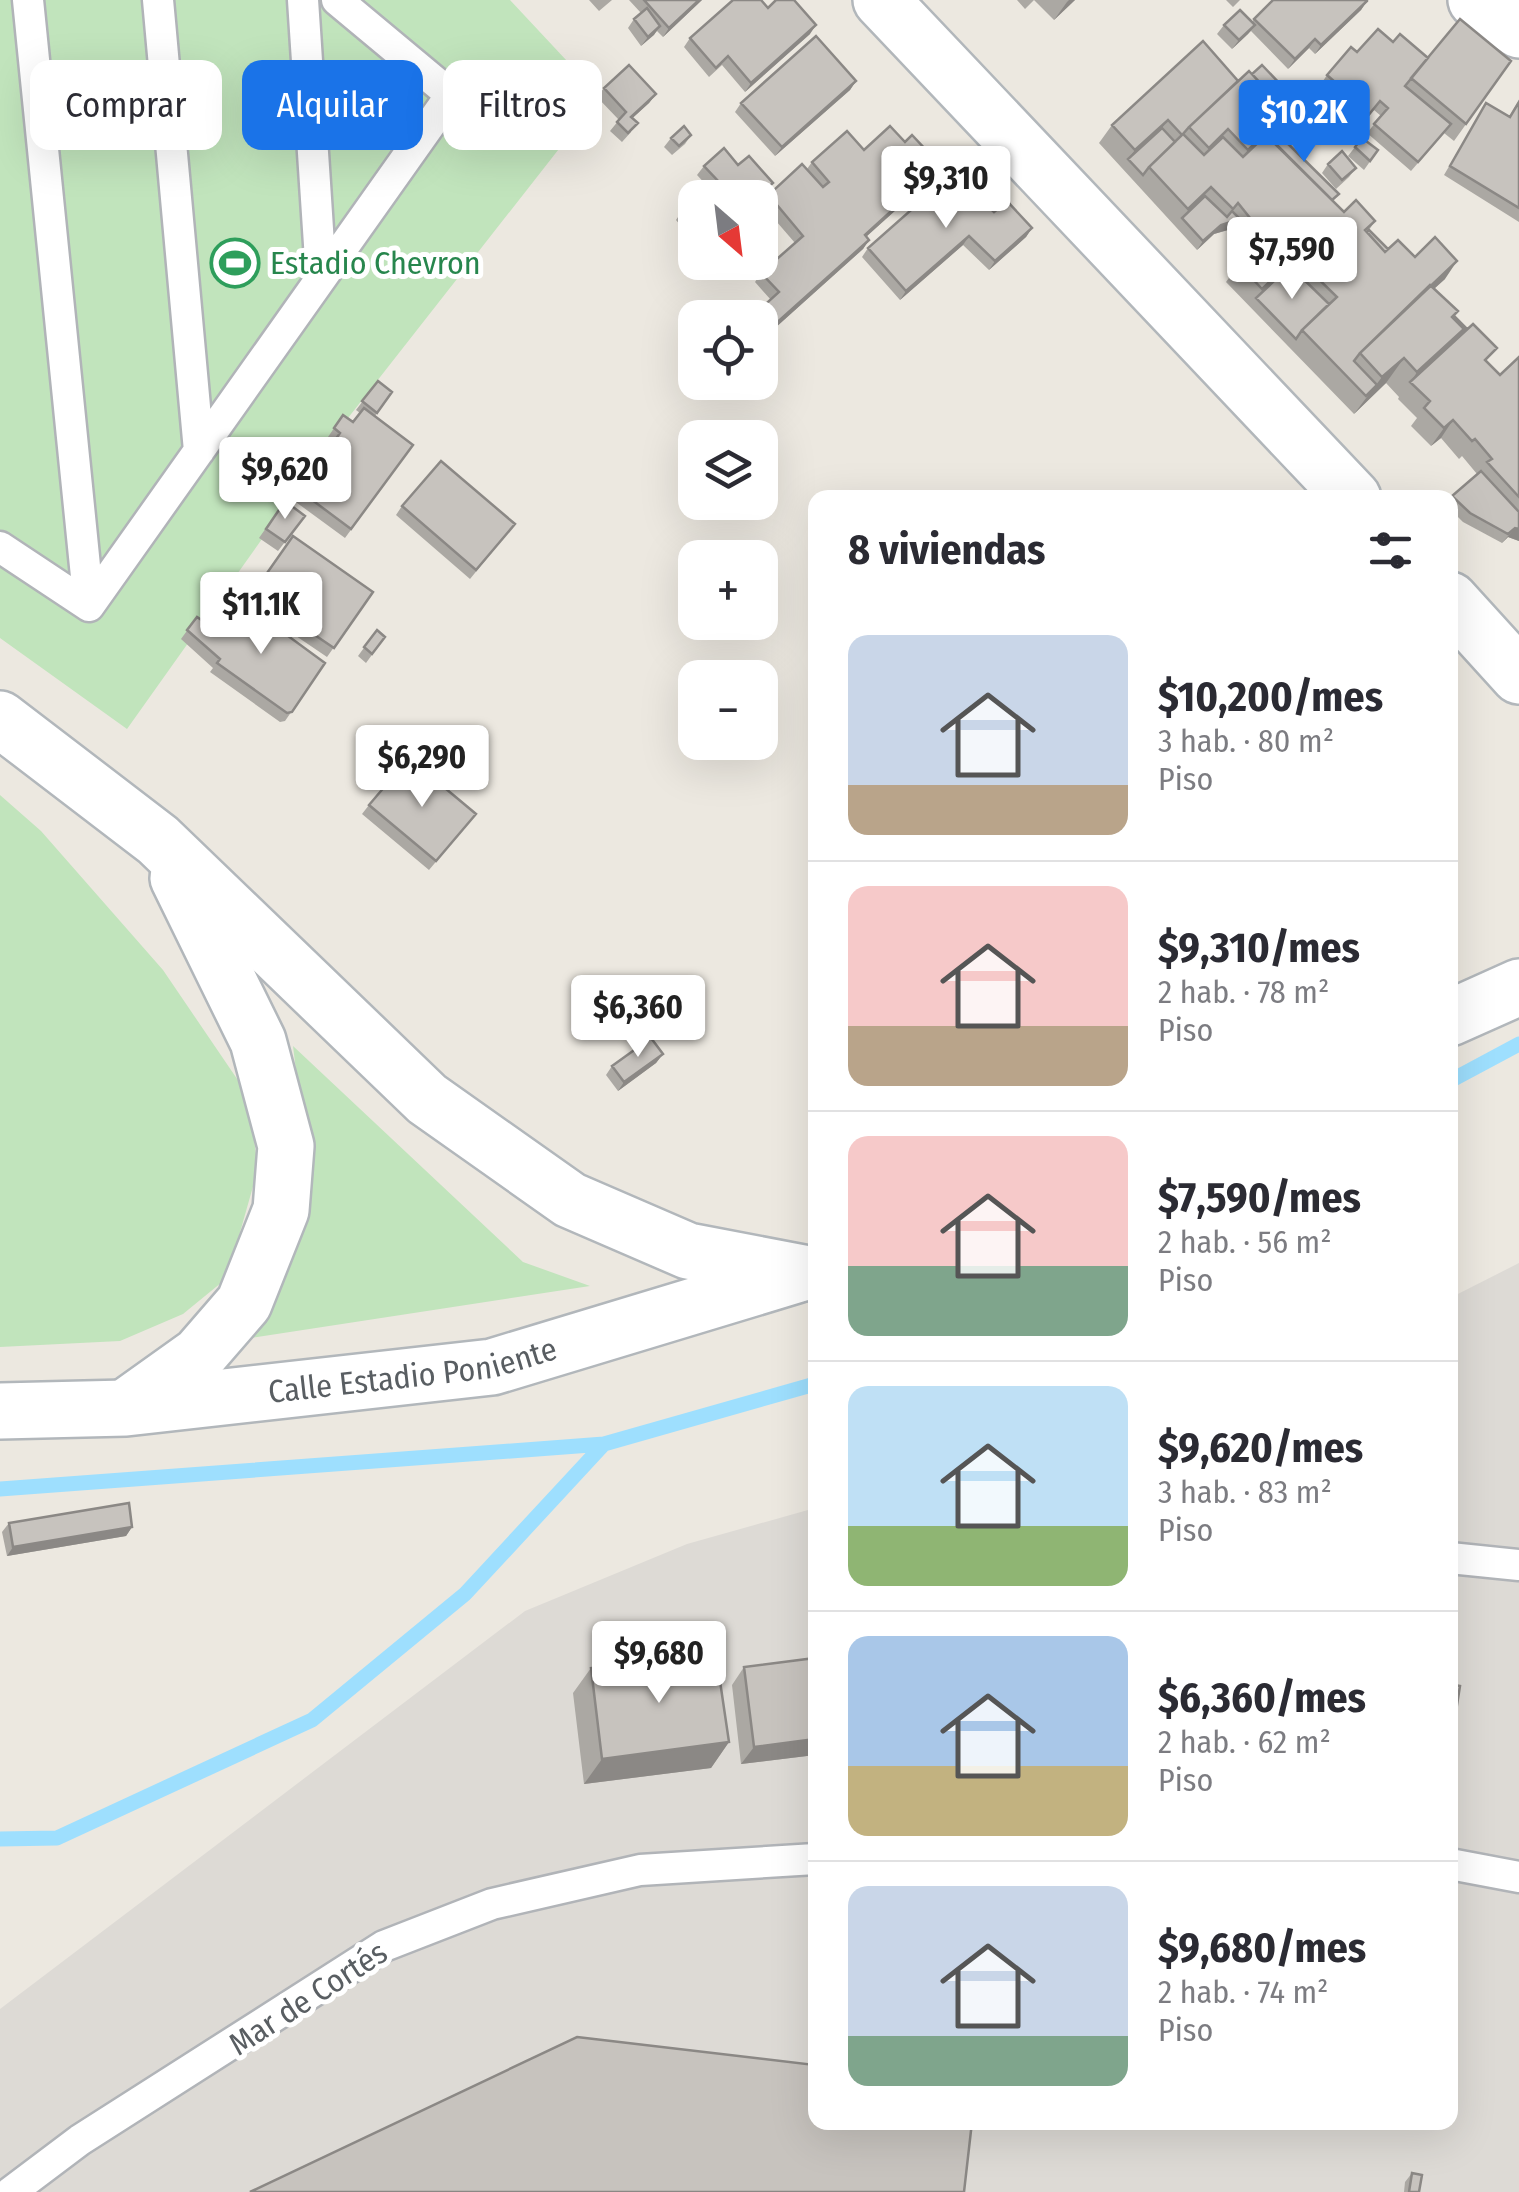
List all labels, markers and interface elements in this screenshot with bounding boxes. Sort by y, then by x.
chip: Comprar [30,60,222,150]
chip: Alquilar [242,60,423,150]
chip: Filtros [443,60,602,150]
pin: $10.2K [1223,80,1385,165]
text: $10.2K [1261,93,1347,131]
pin: $9,310 [865,146,1027,231]
text: $9,310 [903,159,989,197]
north arrow [678,180,778,280]
map controls [678,180,778,760]
pin: $7,590 [1211,217,1373,302]
text: $7,590 [1249,230,1335,268]
sports icon: Estadio Chevron [209,237,261,289]
place label: Estadio Chevron [270,244,481,282]
button: locate [678,300,778,400]
button: layers [678,420,778,520]
pin: $9,620 [204,437,366,522]
text: $9,620 [241,450,329,488]
icon: filters [1363,523,1418,578]
text: 8 viviendas [848,525,1045,575]
button: + [678,540,778,640]
pin: $11.1K [180,572,342,657]
text: $11.1K [222,585,300,623]
button: − [678,660,778,760]
text: $10,200/mes [1158,672,1383,722]
icon: home [928,675,1048,795]
text: 3 hab. · 80 m² [1158,722,1334,760]
pin: $6,290 [341,725,503,810]
text: $6,290 [378,738,466,776]
text: Piso [1158,760,1213,798]
text: $9,310/mes [1158,923,1360,973]
icon: home [928,926,1048,1046]
text: 2 hab. · 78 m² [1158,973,1329,1011]
pin: $6,360 [557,975,719,1060]
text: $6,360 [593,988,683,1026]
text: Piso [1158,1011,1213,1049]
text: $7,590/mes [1158,1173,1361,1223]
icon: home [928,1176,1048,1296]
text: 2 hab. · 56 m² [1158,1223,1332,1261]
text: Piso [1158,1261,1213,1299]
street label: Calle Estadio Poniente [266,1330,561,1411]
text: $9,620/mes [1158,1423,1363,1473]
icon: home [928,1426,1048,1546]
text: 3 hab. · 83 m² [1158,1473,1332,1511]
text: Piso [1158,1511,1213,1549]
pin: $9,680 [578,1621,740,1706]
text: $9,680 [614,1634,704,1672]
text: $6,360/mes [1158,1673,1366,1723]
icon: home [928,1676,1048,1796]
text: 2 hab. · 62 m² [1158,1723,1331,1761]
text: Piso [1158,1761,1213,1799]
text: $9,680/mes [1158,1923,1366,1973]
icon: home [928,1926,1048,2046]
street label: Mar de Cortés [222,1933,394,2063]
text: 2 hab. · 74 m² [1158,1973,1328,2011]
text: Piso [1158,2011,1213,2049]

